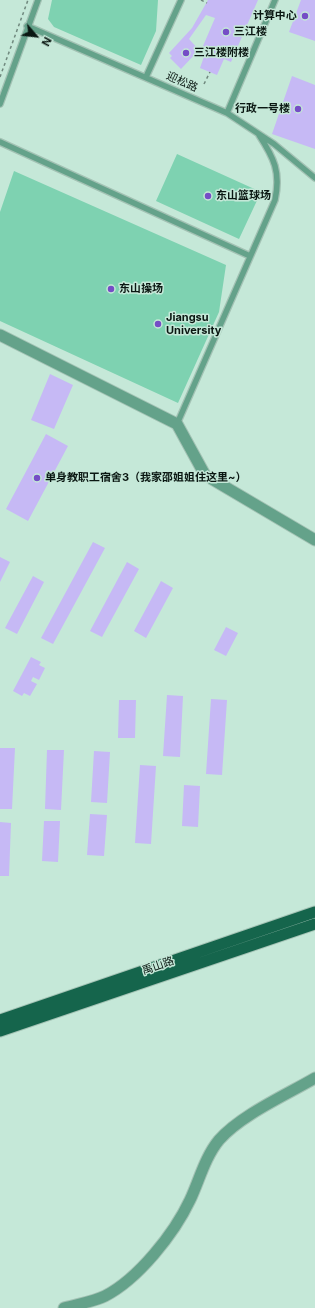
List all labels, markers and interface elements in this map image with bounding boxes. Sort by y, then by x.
place label: 计算中心 [253,9,297,23]
marker: 计算中心 [300,11,310,21]
north arrow [16,16,56,56]
place label: 三江楼 [234,25,267,39]
marker: 三江楼 [221,27,231,37]
text: N [38,35,55,49]
place label: 三江楼附楼 [194,46,249,60]
marker: 三江楼附楼 [181,48,191,58]
street label: 迎松路 [164,69,200,95]
place label: 行政一号楼 [235,102,290,116]
marker: 行政一号楼 [293,104,303,114]
place label: 东山篮球场 [216,189,271,203]
marker: 东山篮球场 [203,191,213,201]
place label: 东山操场 [119,282,163,296]
marker: 东山操场 [106,284,116,294]
place label: Jiangsu University [166,311,221,337]
marker: Jiangsu University [153,319,163,329]
place label: 单身教职工宿舍3（我家邵姐姐住这里~） [45,471,247,485]
marker: 单身教职工宿舍3（我家邵姐姐住这里~） [32,473,42,483]
street label: 禹山路 [140,954,176,978]

